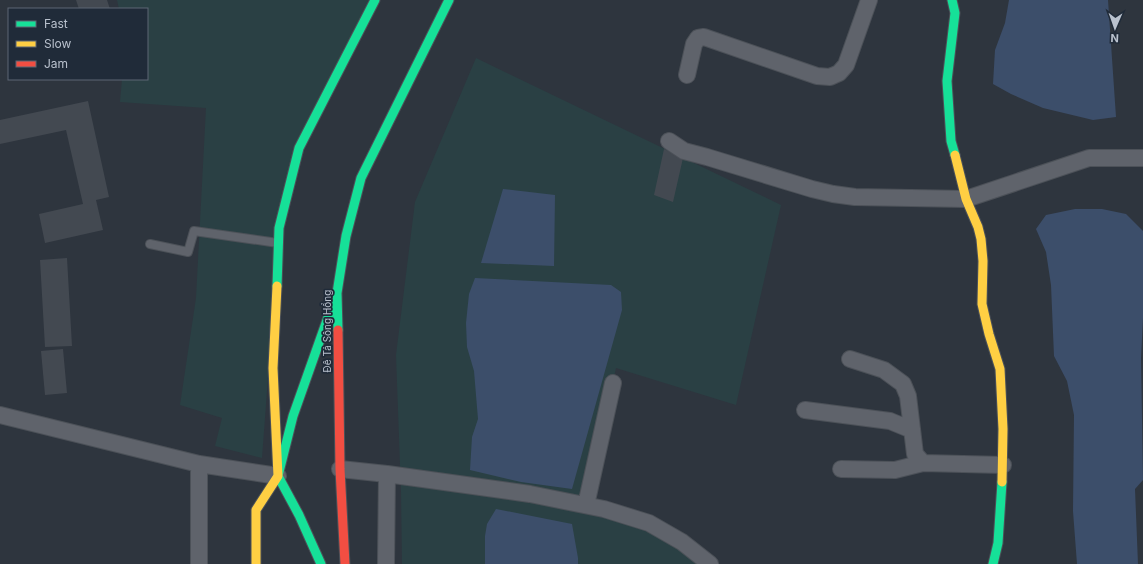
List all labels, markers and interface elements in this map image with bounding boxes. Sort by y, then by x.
legend [8,8,148,80]
north arrow [1095,8,1135,48]
text: Fast [44,16,68,31]
text: N [1110,31,1119,45]
text: Slow [44,36,72,51]
text: Jam [44,56,68,71]
street label: Đê Tả Sông Hồng [321,290,333,372]

